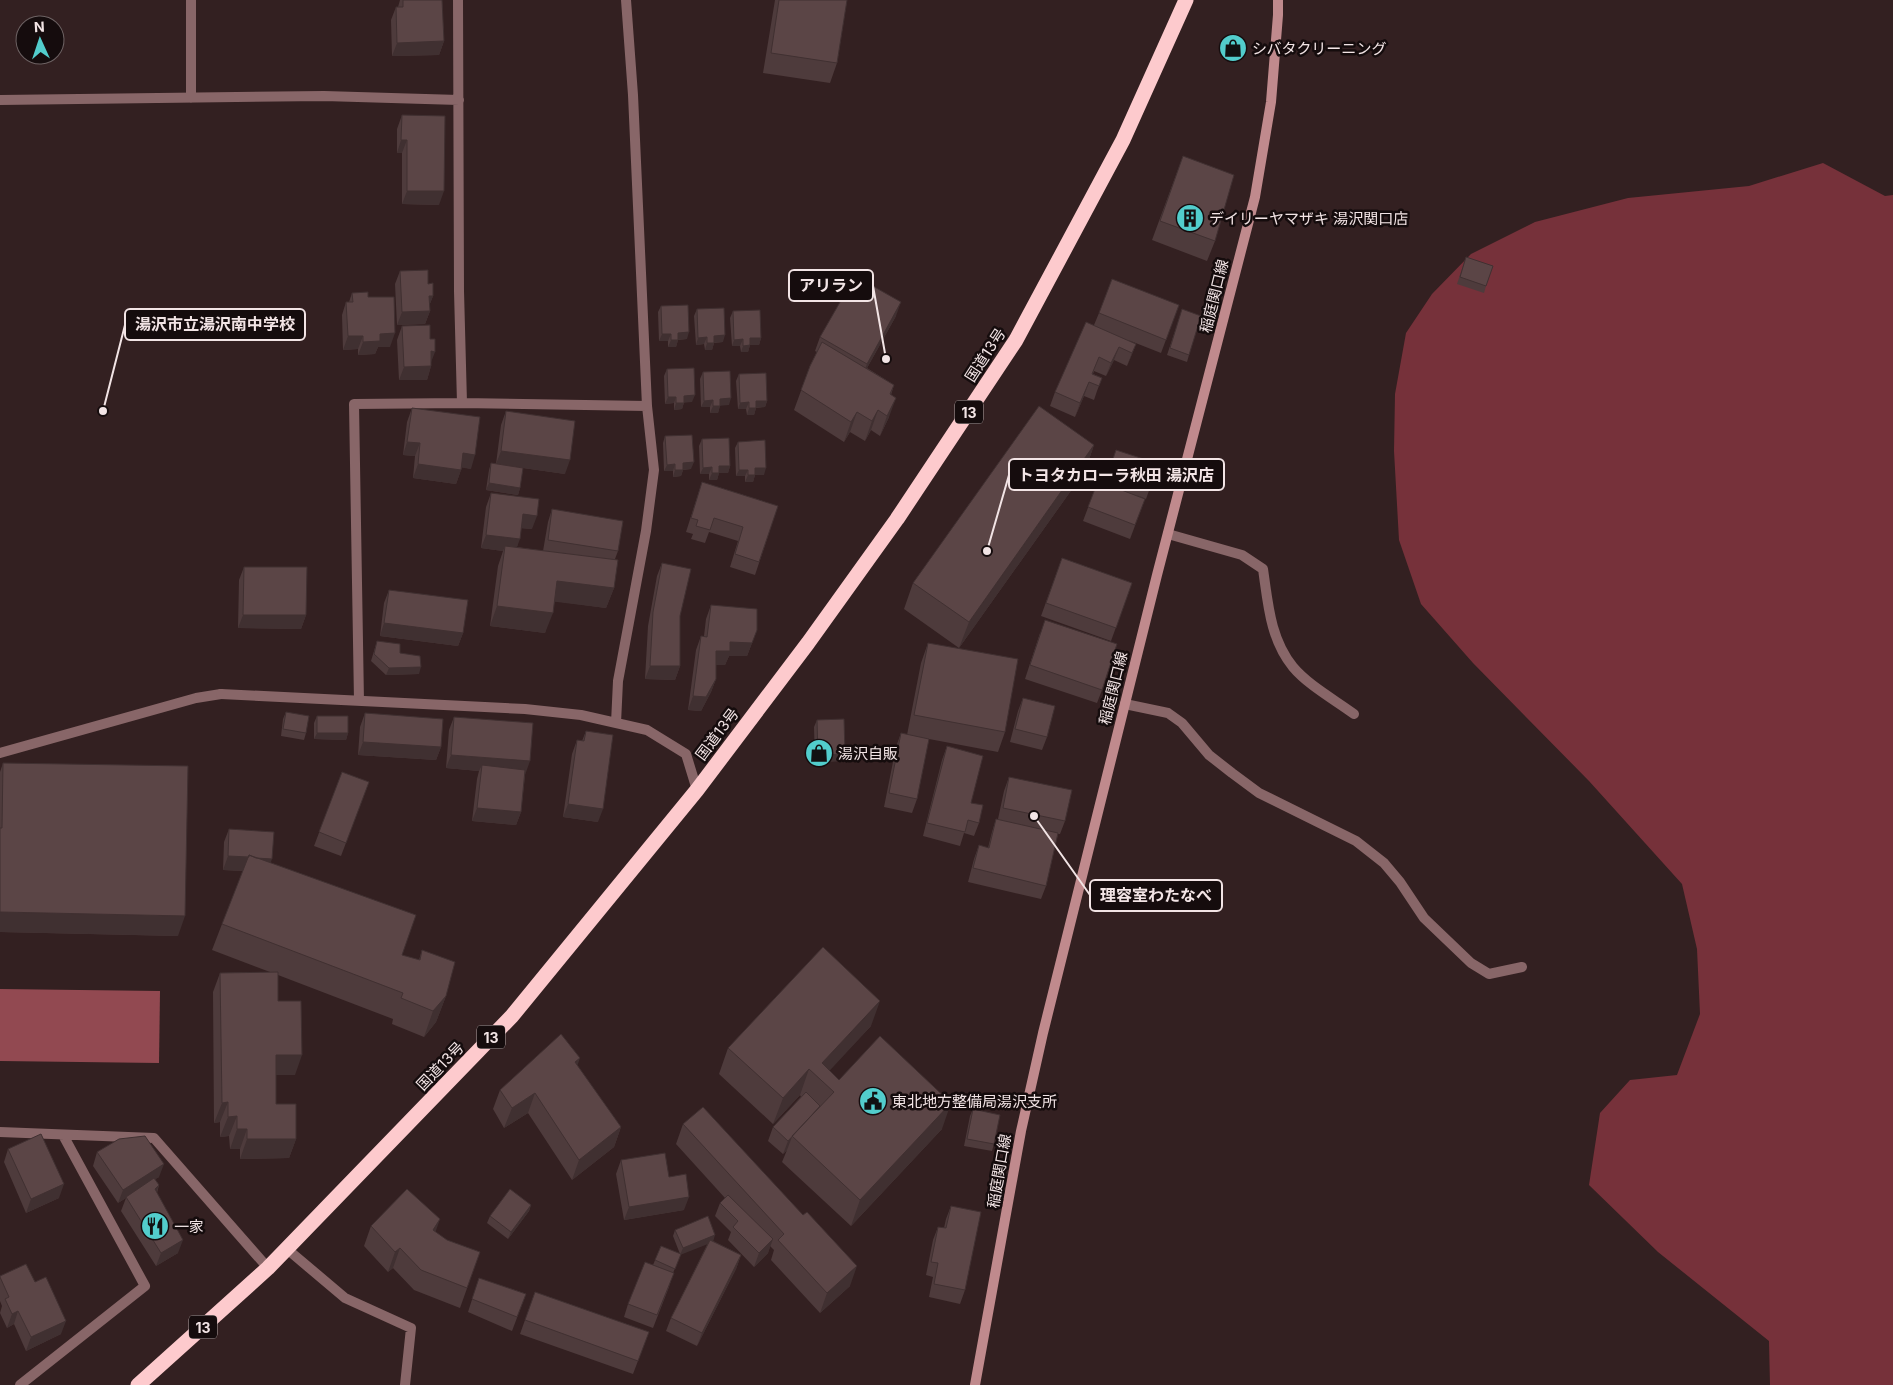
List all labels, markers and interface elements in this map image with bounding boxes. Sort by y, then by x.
north arrow [15,15,65,65]
text: N [34,18,45,35]
shop icon: シバタクリーニング [1218,33,1248,63]
place label: シバタクリーニング [1252,39,1387,58]
building icon: デイリーヤマザキ 湯沢関口店 [1175,203,1205,233]
place label: デイリーヤマザキ 湯沢関口店 [1209,209,1408,228]
street label: 稲庭関口線 [1196,257,1232,335]
callout: アリラン [789,270,873,301]
text: アリラン [799,275,863,295]
callout: 湯沢市立湯沢南中学校 [125,309,305,340]
text: 湯沢市立湯沢南中学校 [135,314,295,334]
street label: 国道13号 [961,325,1009,385]
road number: 13 [955,401,983,424]
callout: トヨタカローラ秋田 湯沢店 [1009,459,1224,490]
text: トヨタカローラ秋田 湯沢店 [1018,465,1214,485]
street label: 稲庭関口線 [1095,649,1131,727]
street label: 国道13号 [691,704,743,764]
shop icon: 湯沢自販 [804,738,834,768]
place label: 湯沢自販 [838,744,898,763]
callout: 理容室わたなべ [1090,880,1222,911]
text: 理容室わたなべ [1100,885,1212,905]
road number: 13 [477,1026,505,1048]
street label: 国道13号 [412,1038,468,1094]
public building icon: 東北地方整備局湯沢支所 [858,1086,888,1116]
place label: 東北地方整備局湯沢支所 [892,1092,1057,1111]
street label: 稲庭関口線 [983,1132,1015,1210]
restaurant icon: 一家 [140,1211,170,1241]
place label: 一家 [174,1217,204,1236]
road number: 13 [189,1315,217,1338]

